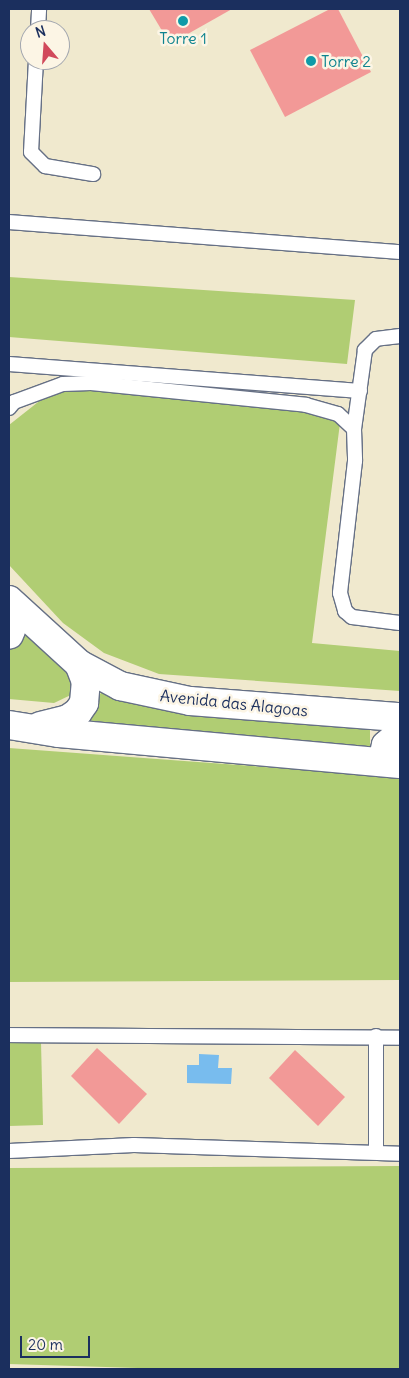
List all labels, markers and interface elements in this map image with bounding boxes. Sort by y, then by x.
marker: Torre 1 [177,15,189,27]
north arrow [20,20,70,70]
text: N [33,22,48,42]
place label: Torre 1 [159,28,207,48]
place label: Torre 2 [321,51,371,71]
marker: Torre 2 [305,55,317,67]
street label: Avenida das Alagoas [159,686,309,720]
scale bar [22,1326,92,1358]
text: 20 m [28,1335,63,1354]

